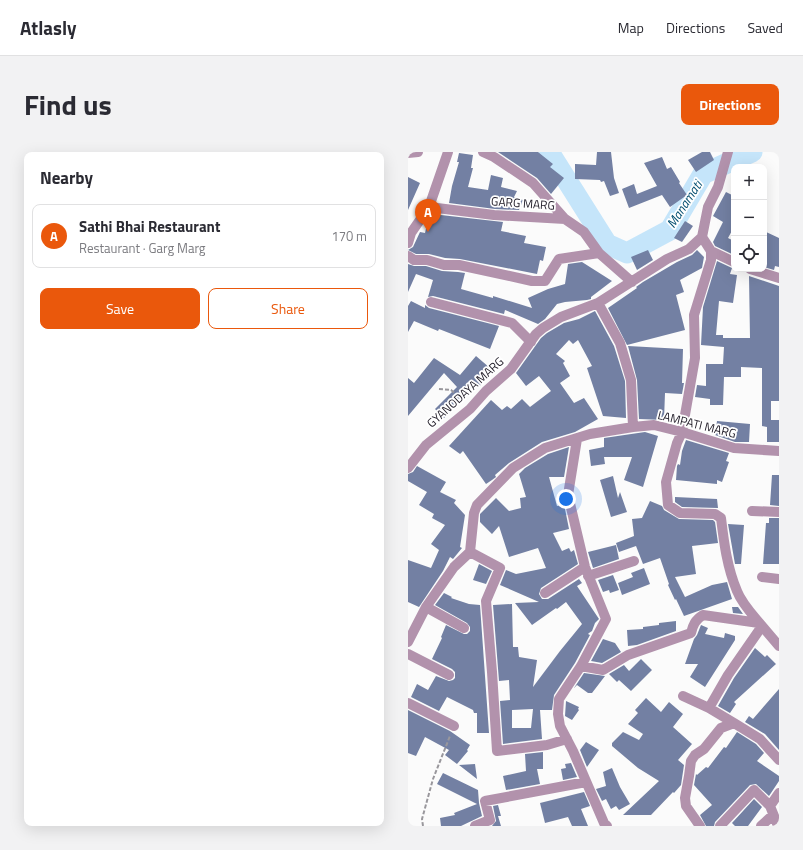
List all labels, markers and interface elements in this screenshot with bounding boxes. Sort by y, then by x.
text: Atlasly [20,13,77,42]
text: Map [618,17,644,38]
text: Directions [666,17,725,38]
text: Saved [747,17,783,38]
text: Find us [24,83,112,126]
button: Directions [681,84,779,125]
map controls [731,164,767,272]
button: + [731,164,767,200]
text: Nearby [40,165,93,191]
water label: Manamati [661,175,708,232]
street label: GARG MARG [490,191,556,215]
pin: A [415,199,441,232]
button: − [731,200,767,236]
text: Sathi Bhai Restaurant [79,215,220,238]
text: A [50,226,58,246]
text: 170 m [331,226,367,246]
button: locate [731,236,767,272]
text: Restaurant · Garg Marg [79,238,206,258]
button: Save [40,288,200,329]
button: Share [208,288,368,329]
street label: GYANODAYA MARG [422,352,508,432]
street label: LAMPATI MARG [656,405,738,443]
your location [556,489,576,509]

